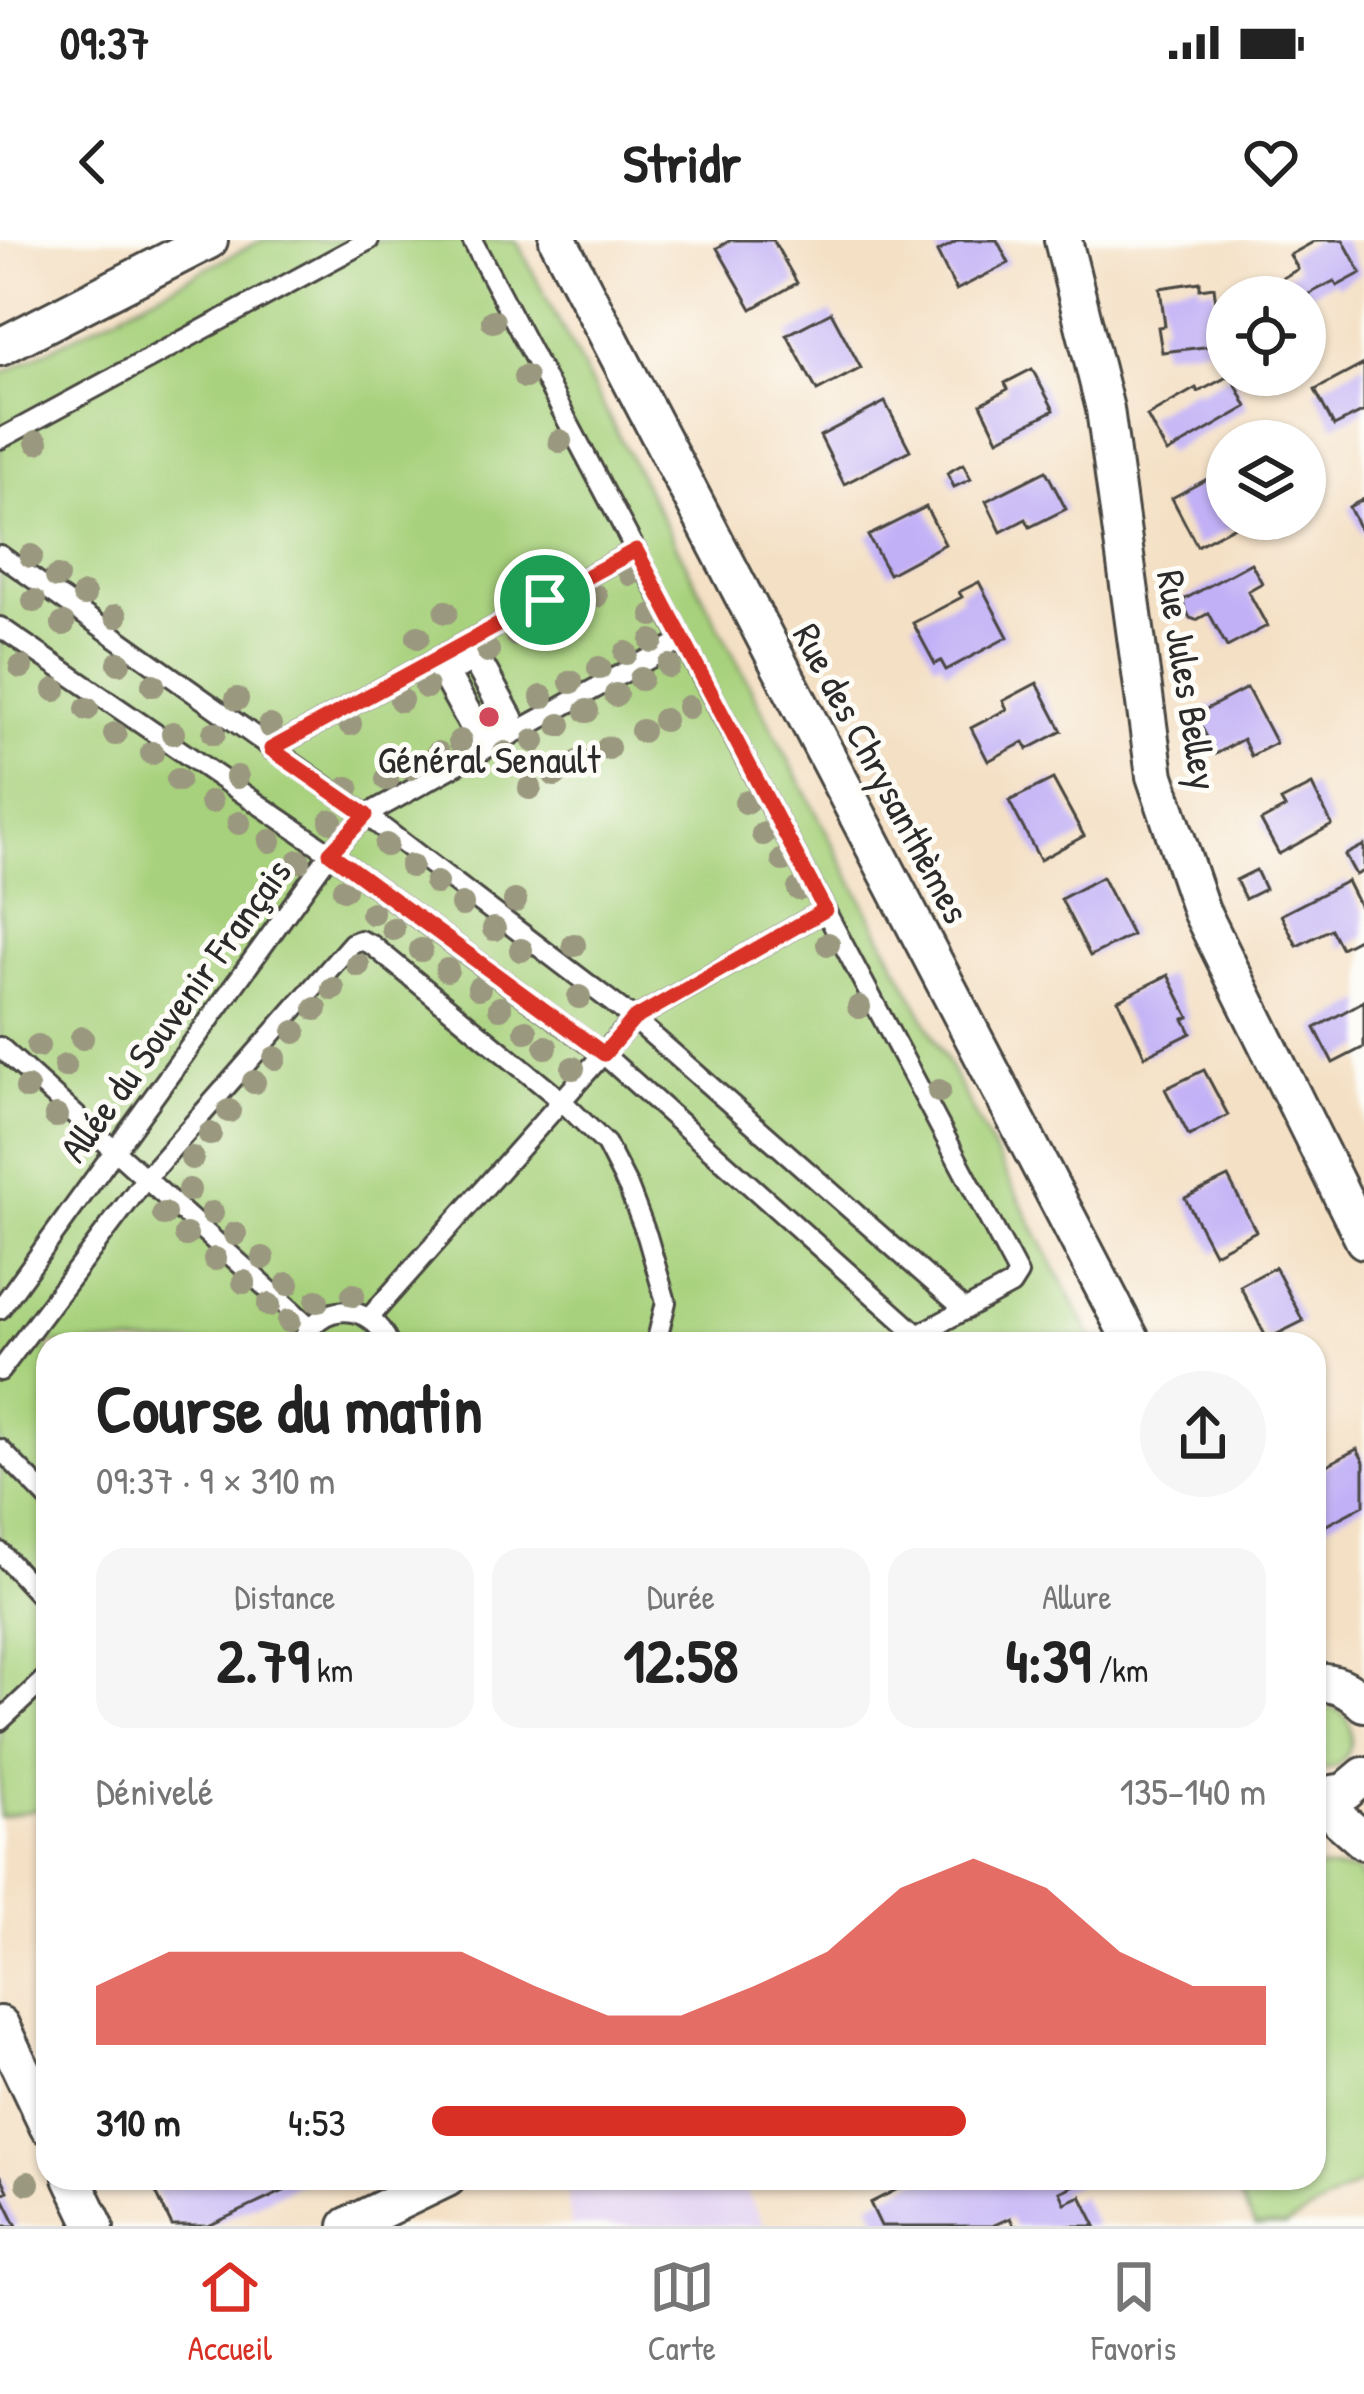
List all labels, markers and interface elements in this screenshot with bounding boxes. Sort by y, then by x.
text: 09:37 [60,12,150,73]
text: Stridr [623,126,741,199]
icon: back [60,129,126,195]
icon: heart [1238,129,1304,195]
map controls [1206,276,1326,540]
button: locate [1206,276,1326,396]
button: layers [1206,420,1326,540]
pin [494,549,596,651]
street label: Rue Jules Belley [1145,566,1232,794]
icon: arrive [512,567,578,633]
street label: Rue des Chrysanthèmes [781,614,984,932]
marker: Général Senault [476,704,502,730]
place label: Général Senault [378,732,601,785]
street label: Allée du Souvenir Français [46,847,303,1172]
text: Course du matin [96,1363,483,1453]
button: share [1140,1371,1266,1497]
text: 09:37 · 9 × 310 m [96,1453,335,1506]
text: Distance [235,1575,335,1619]
text: Durée [647,1575,715,1619]
text: Allure [1042,1575,1112,1619]
text: 2.79 [217,1619,309,1701]
text: 12:58 [623,1619,739,1701]
text: 4:39 [1005,1619,1091,1701]
text: km [309,1648,353,1692]
text: /km [1091,1648,1149,1692]
text: Dénivelé [96,1764,213,1817]
text: 135–140 m [1120,1764,1266,1817]
text: 310 m [96,2095,181,2148]
text: 4:53 [288,2095,346,2148]
tab: Accueil [188,2254,272,2370]
tab: Carte [648,2254,716,2370]
tab: Favoris [1092,2254,1176,2370]

